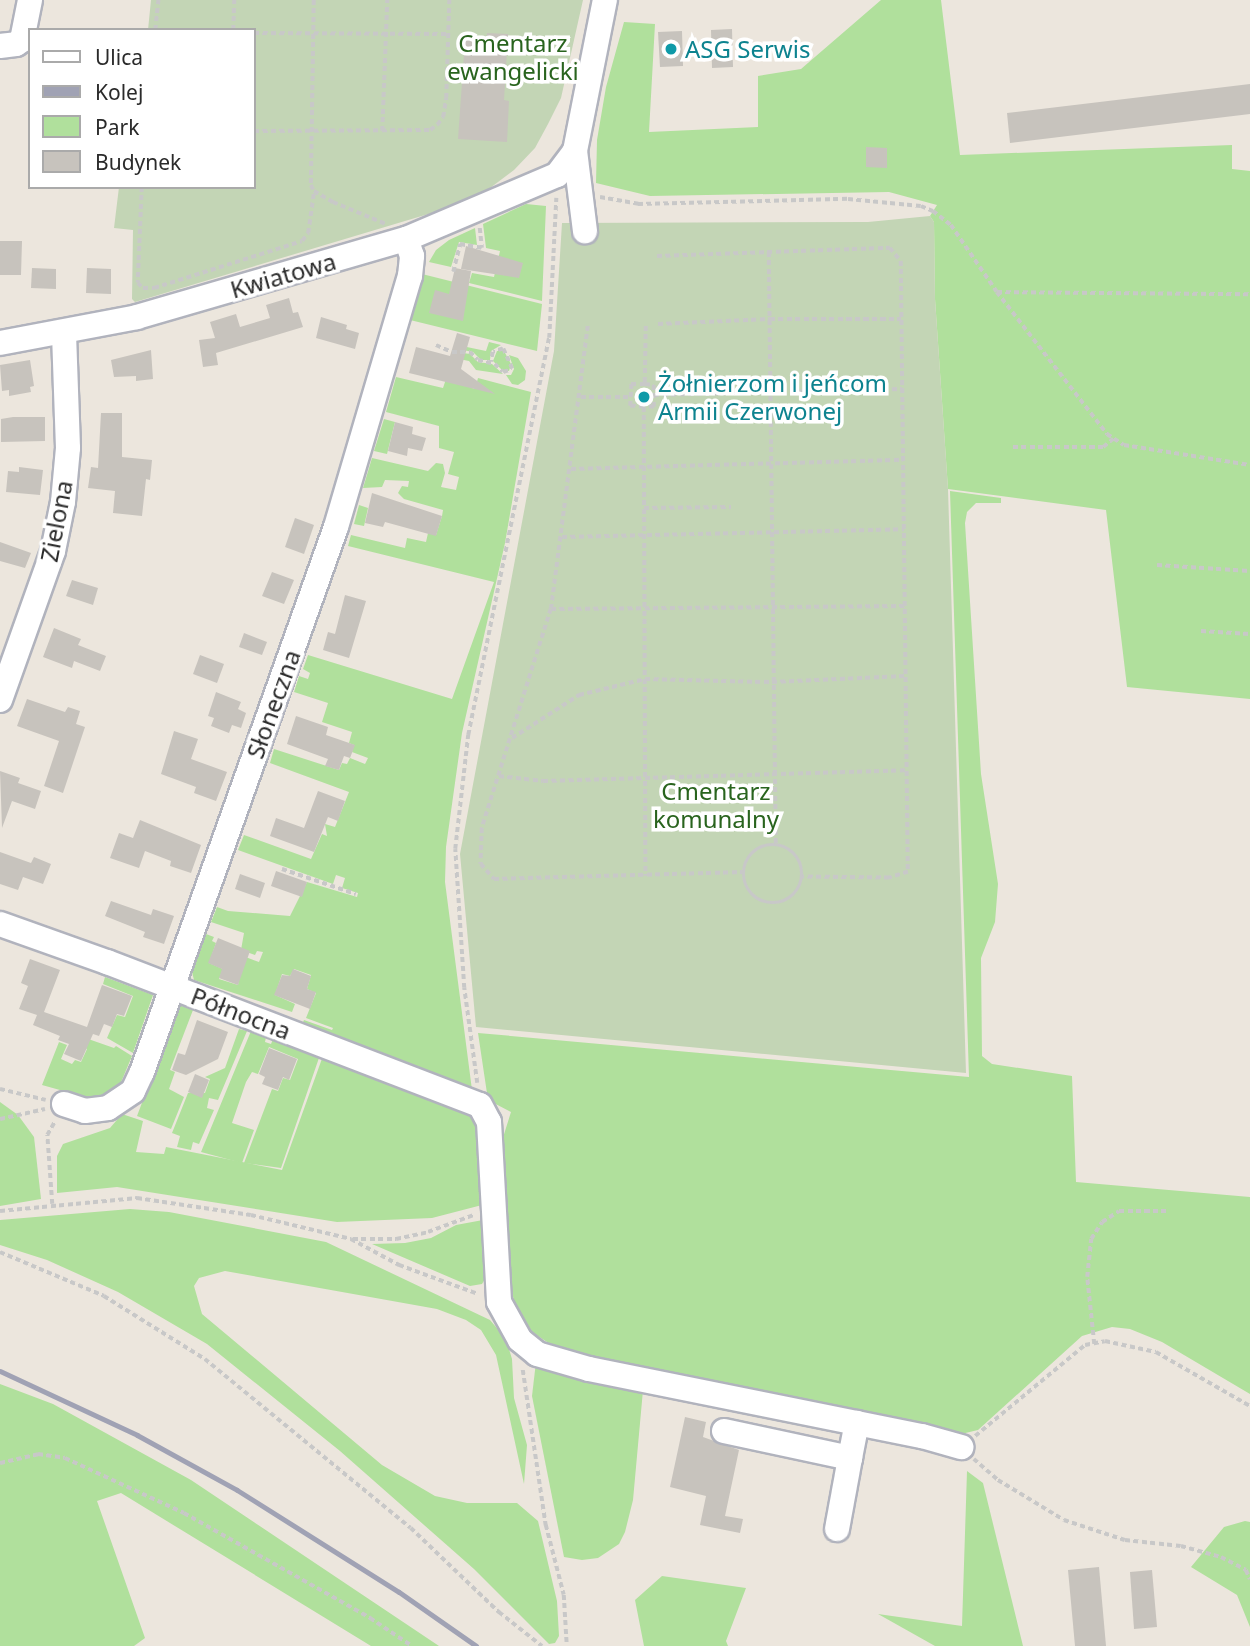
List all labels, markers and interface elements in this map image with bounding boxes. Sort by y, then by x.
legend [28,28,256,189]
park label: Cmentarz ewangelicki [447,29,579,85]
place label: ASG Serwis [685,35,810,63]
marker: ASG Serwis [663,41,679,57]
text: Ulica [95,43,143,71]
text: Kolej [95,78,143,106]
text: Park [95,113,139,141]
text: Budynek [95,148,181,176]
street label: Kwiatowa [227,246,339,304]
place label: Żołnierzom i jeńcom Armii Czerwonej [658,369,887,425]
marker: Żołnierzom i jeńcom Armii Czerwonej [636,389,652,405]
street label: Zielona [34,478,78,564]
street label: Słoneczna [240,646,306,762]
park label: Cmentarz komunalny [653,777,779,833]
street label: Północna [187,981,295,1045]

